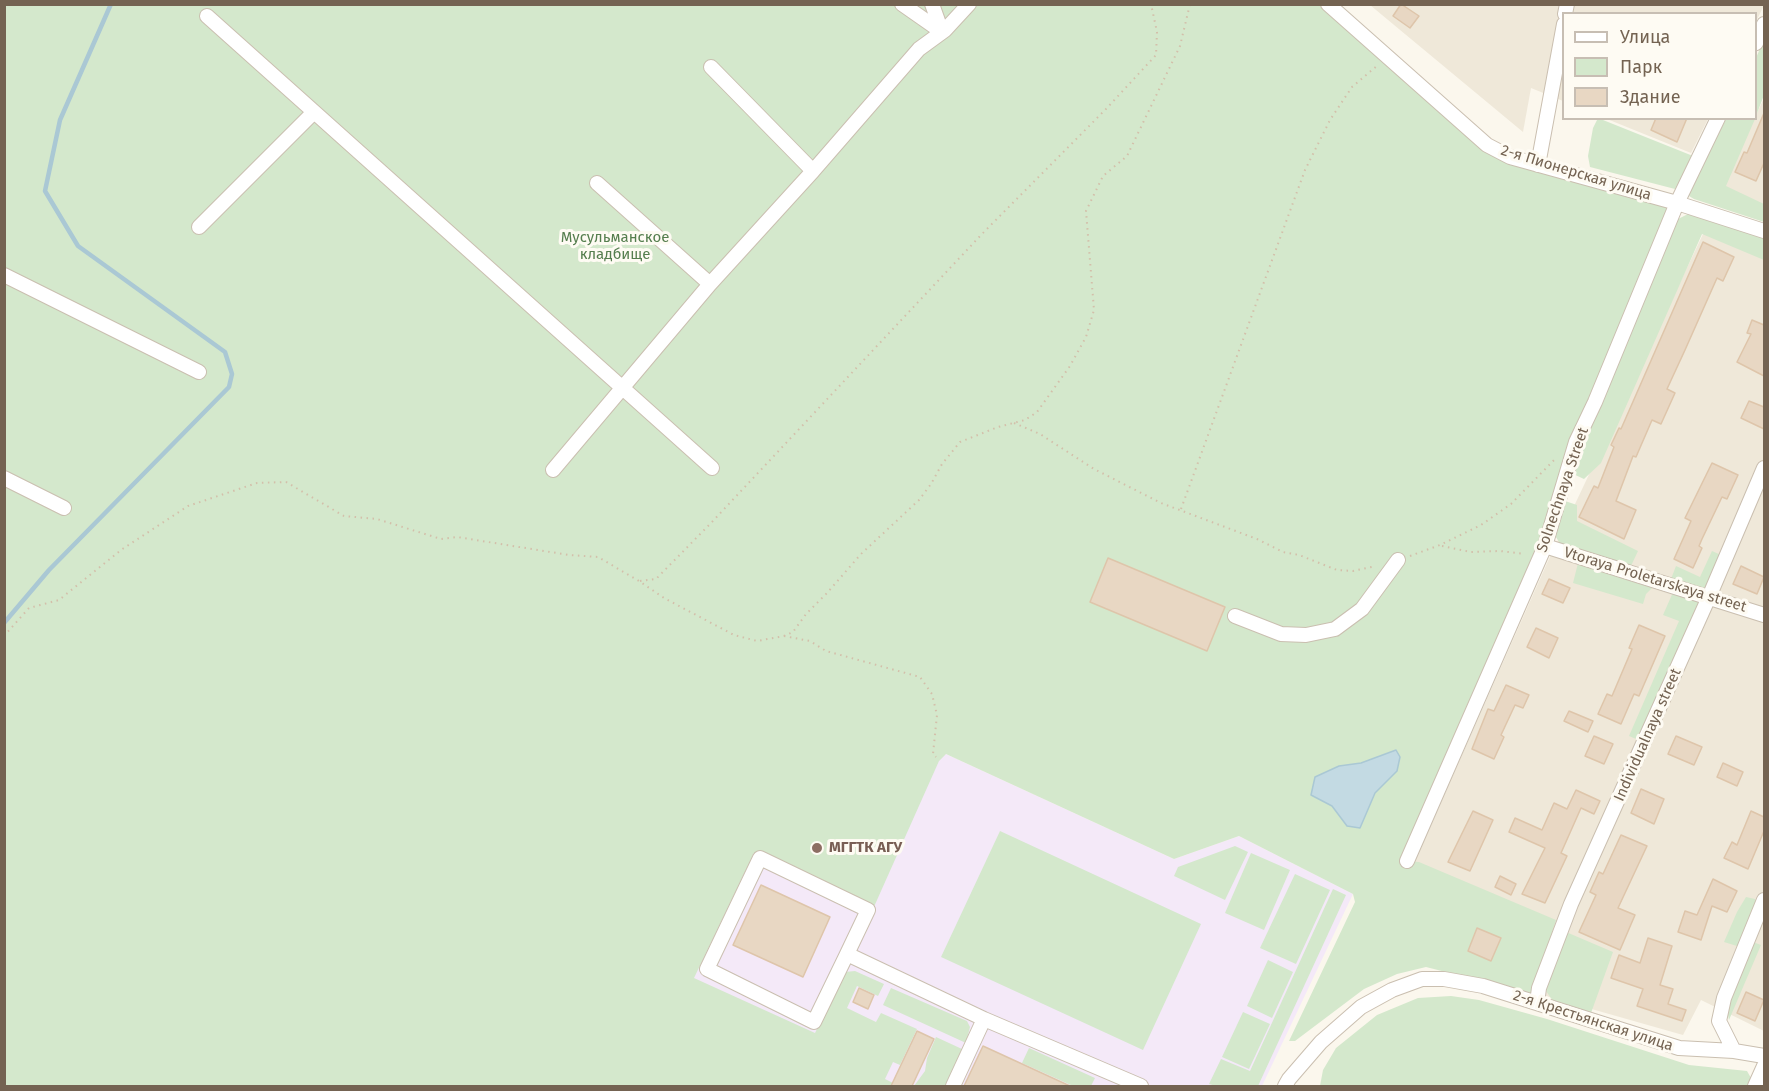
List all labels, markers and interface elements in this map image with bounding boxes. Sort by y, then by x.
legend [1562,12,1757,120]
text: Улица [1620,26,1670,48]
text: Парк [1620,56,1662,78]
text: Здание [1620,86,1681,108]
street label: 2-я Пионерская улица [1499,142,1653,204]
park label: Мусульманское кладбище [561,229,669,264]
street label: Solnechnaya Street [1533,425,1593,555]
street label: Vtoraya Proletarskaya street [1562,544,1748,616]
street label: Individualnaya street [1611,666,1685,804]
place label: МГГТК АГУ [829,839,902,857]
marker: МГГТК АГУ [810,841,824,855]
street label: 2-я Крестьянская улица [1511,987,1675,1055]

